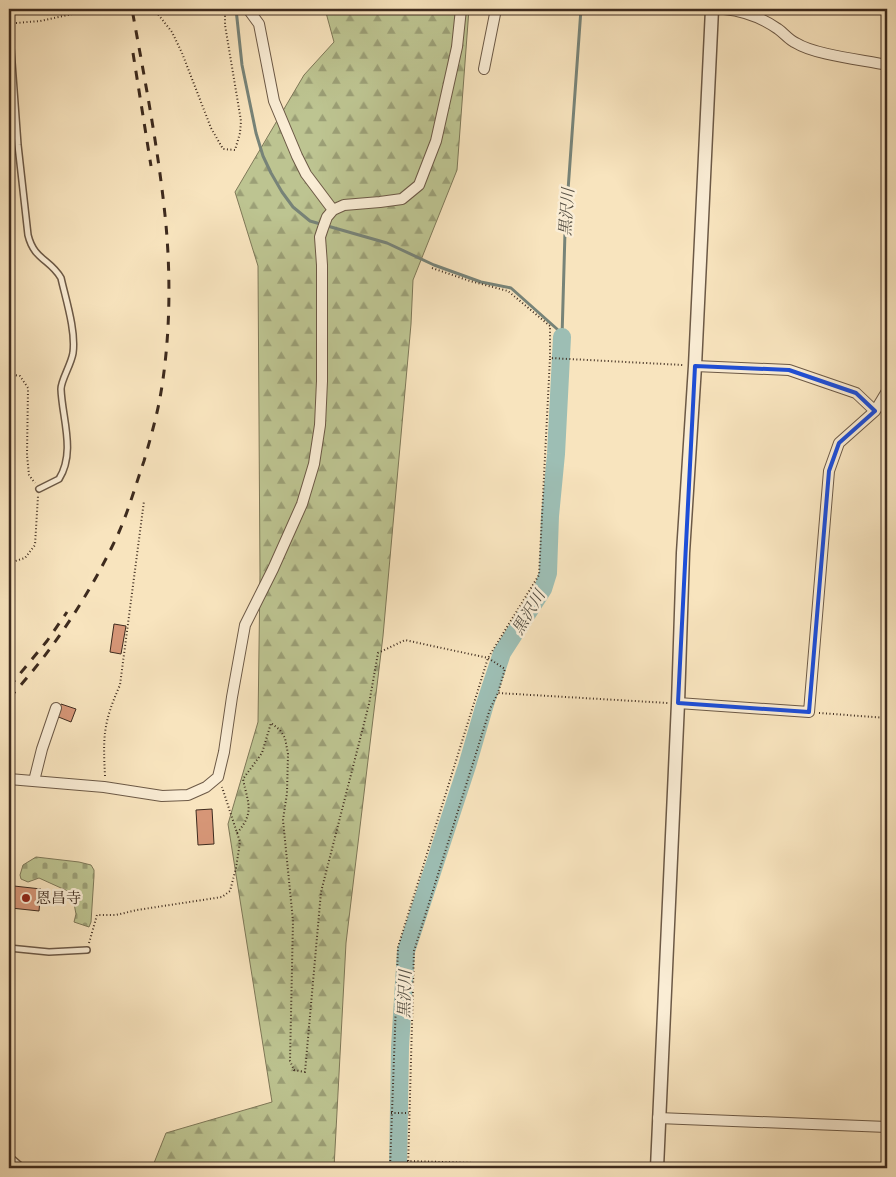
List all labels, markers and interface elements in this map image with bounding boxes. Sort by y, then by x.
water label: 黒沢川 [555,185,579,237]
water label: 黒沢川 [508,585,551,638]
place label: 恩昌寺 [36,889,81,908]
marker: 恩昌寺 [20,892,32,904]
water label: 黒沢川 [394,968,416,1018]

